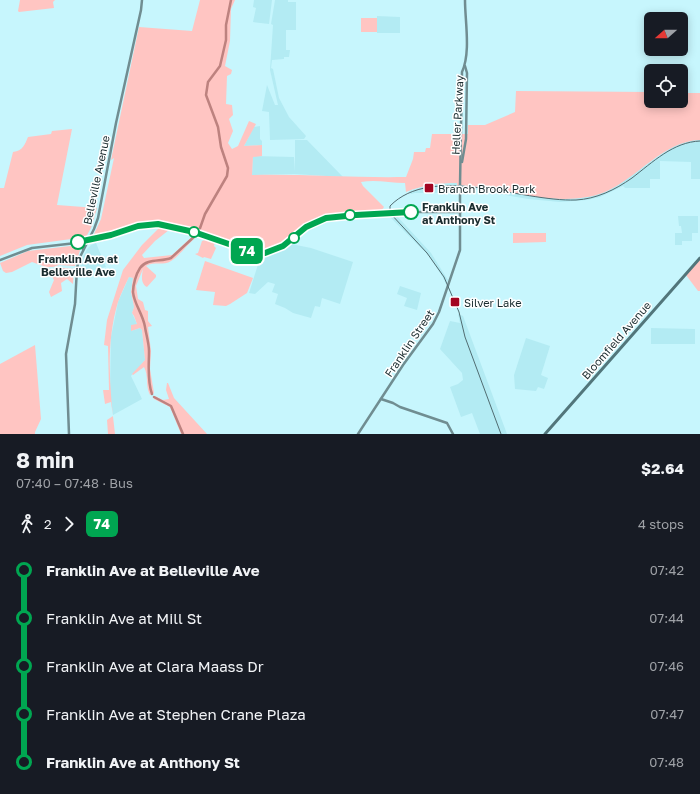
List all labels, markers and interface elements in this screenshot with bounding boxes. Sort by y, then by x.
north arrow [644,12,688,56]
map controls [644,12,688,108]
button: locate [644,64,688,108]
street label: Heller Parkway [448,75,466,155]
street label: Belleville Avenue [80,134,112,226]
marker: Branch Brook Park [423,182,435,194]
place label: Branch Brook Park [438,182,536,195]
place label: Franklin Ave at Anthony St [422,200,496,226]
marker: Franklin Ave at Anthony St [403,204,419,220]
unlabelled marker [344,209,356,221]
unlabelled marker [188,226,200,238]
unlabelled marker [288,232,300,244]
marker: Franklin Ave at Belleville Ave [70,234,86,250]
line badge: 74 [229,238,265,264]
text: 74 [239,242,255,259]
place label: Franklin Ave at Belleville Ave [38,252,118,278]
marker: Silver Lake [449,296,461,308]
place label: Silver Lake [464,296,522,309]
street label: Bloomfield Avenue [579,298,653,382]
street label: Franklin Street [382,307,436,379]
text: 8 min [16,446,74,473]
text: $2.64 [641,459,684,477]
text: 07:40 – 07:48 · Bus [16,475,133,491]
icon: walk [16,513,38,535]
icon: forward [58,513,80,535]
text: 74 [94,515,110,532]
text: 2 [44,516,52,532]
text: 4 stops [638,516,684,532]
text: Franklin Ave at Belleville Ave [46,561,260,579]
text: 07:42 [650,562,684,578]
text: Franklin Ave at Mill St [46,609,202,627]
text: 07:44 [649,610,684,626]
text: Franklin Ave at Clara Maass Dr [46,657,264,675]
text: 07:46 [649,658,684,674]
text: Franklin Ave at Stephen Crane Plaza [46,705,306,723]
text: 07:47 [650,706,684,722]
text: Franklin Ave at Anthony St [46,753,240,771]
text: 07:48 [649,754,684,770]

